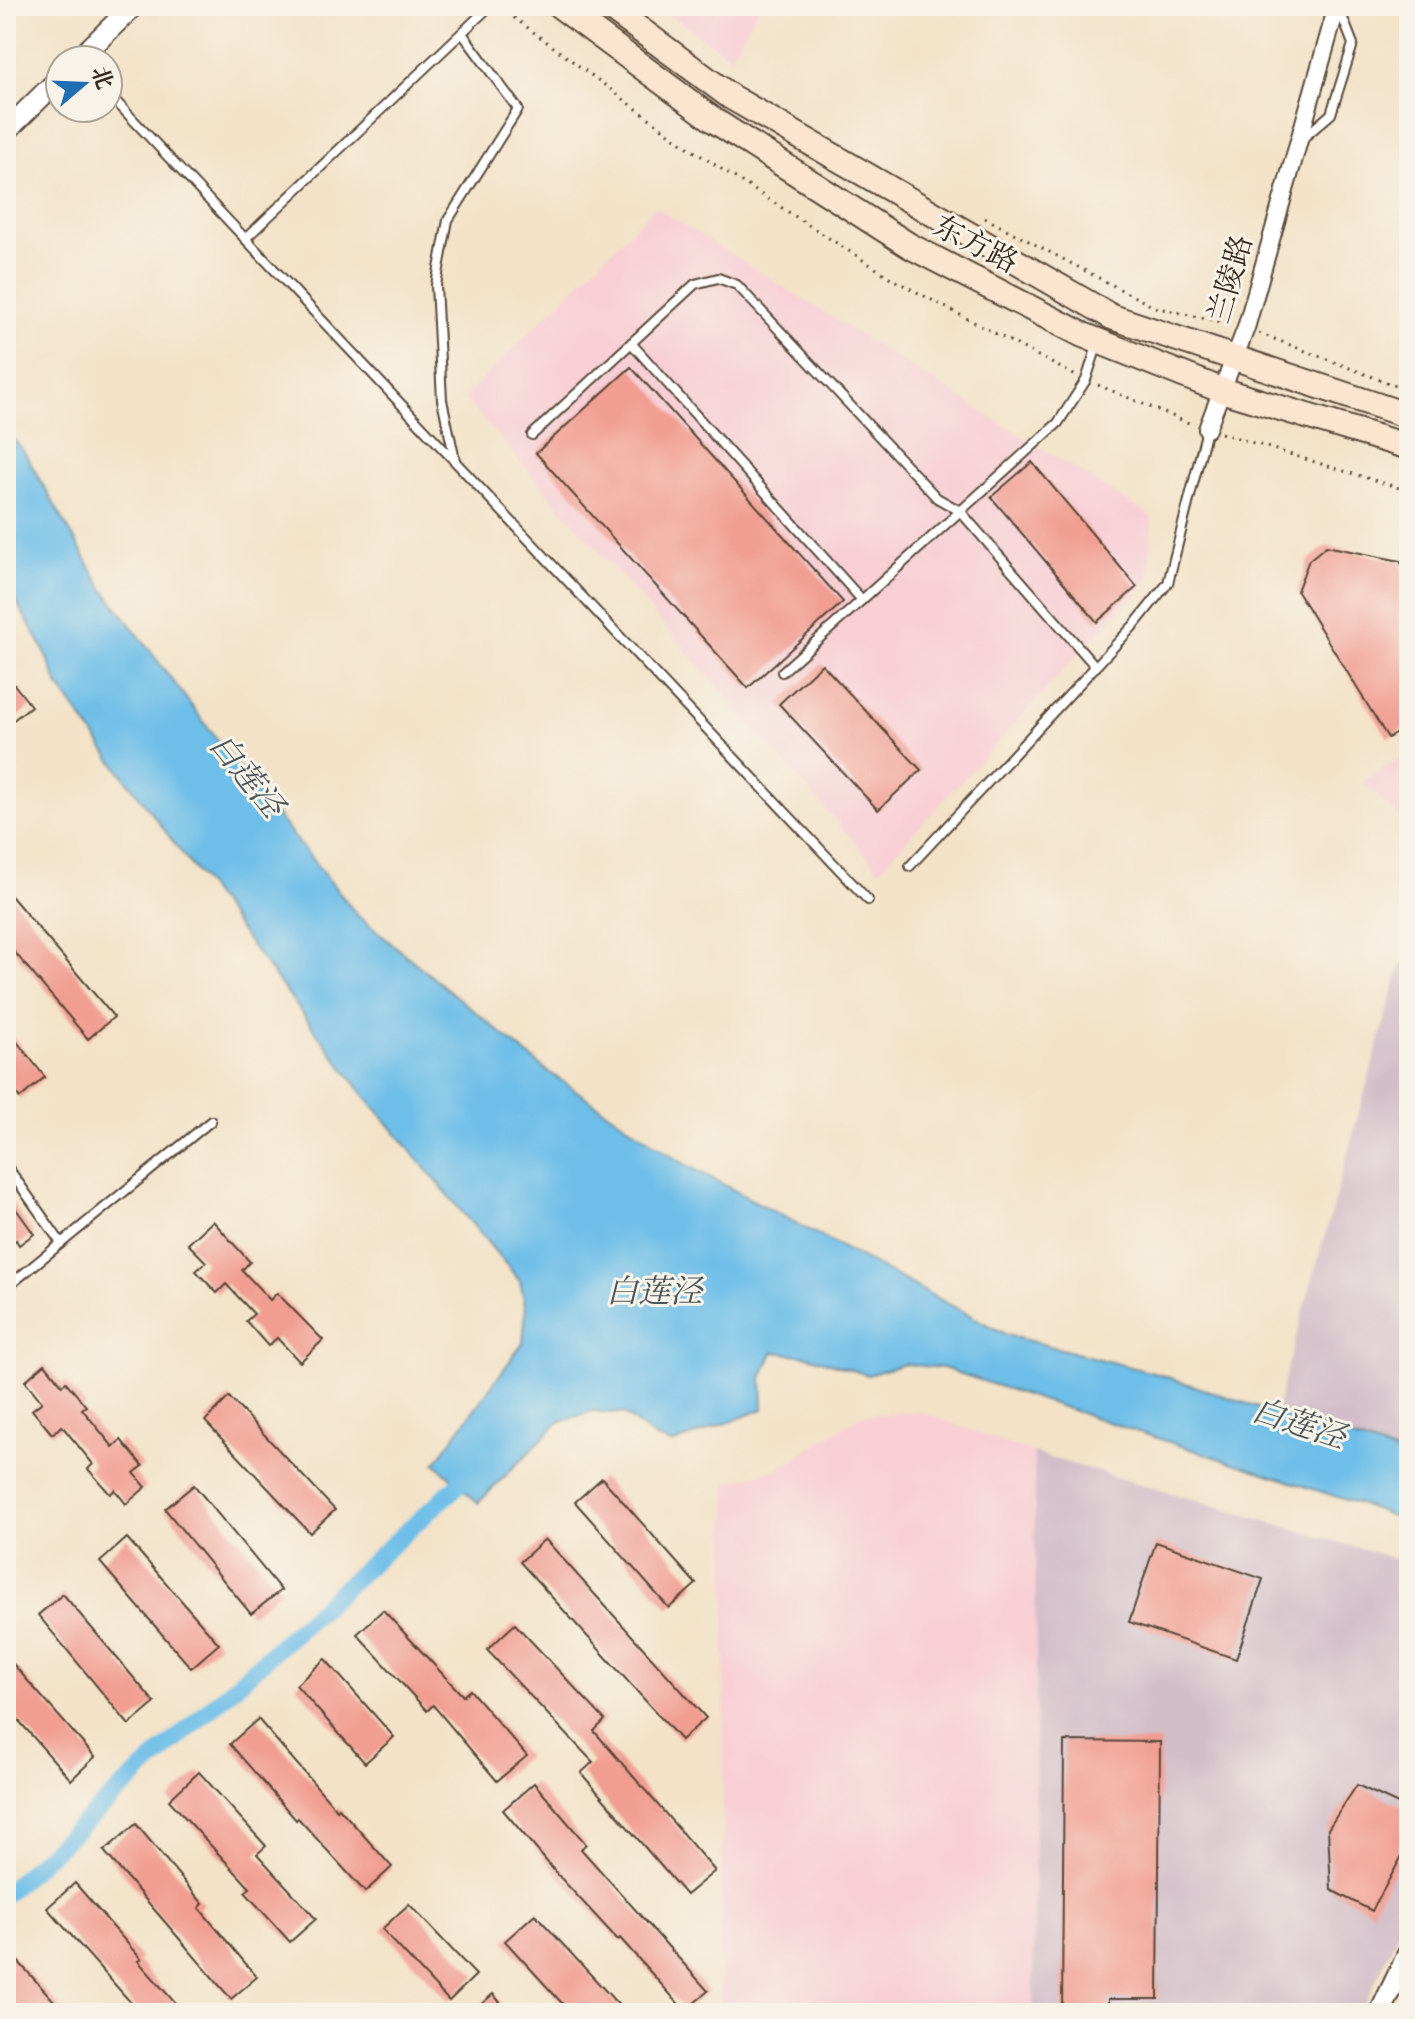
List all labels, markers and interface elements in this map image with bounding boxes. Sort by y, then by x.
north arrow [44,44,124,124]
text: 北 [85,63,118,93]
street label: 东方路 [927,208,1024,282]
street label: 兰陵路 [1201,231,1262,328]
water label: 白莲泾 [200,726,292,828]
water label: 白莲泾 [606,1273,704,1313]
water label: 白莲泾 [1247,1391,1352,1459]

